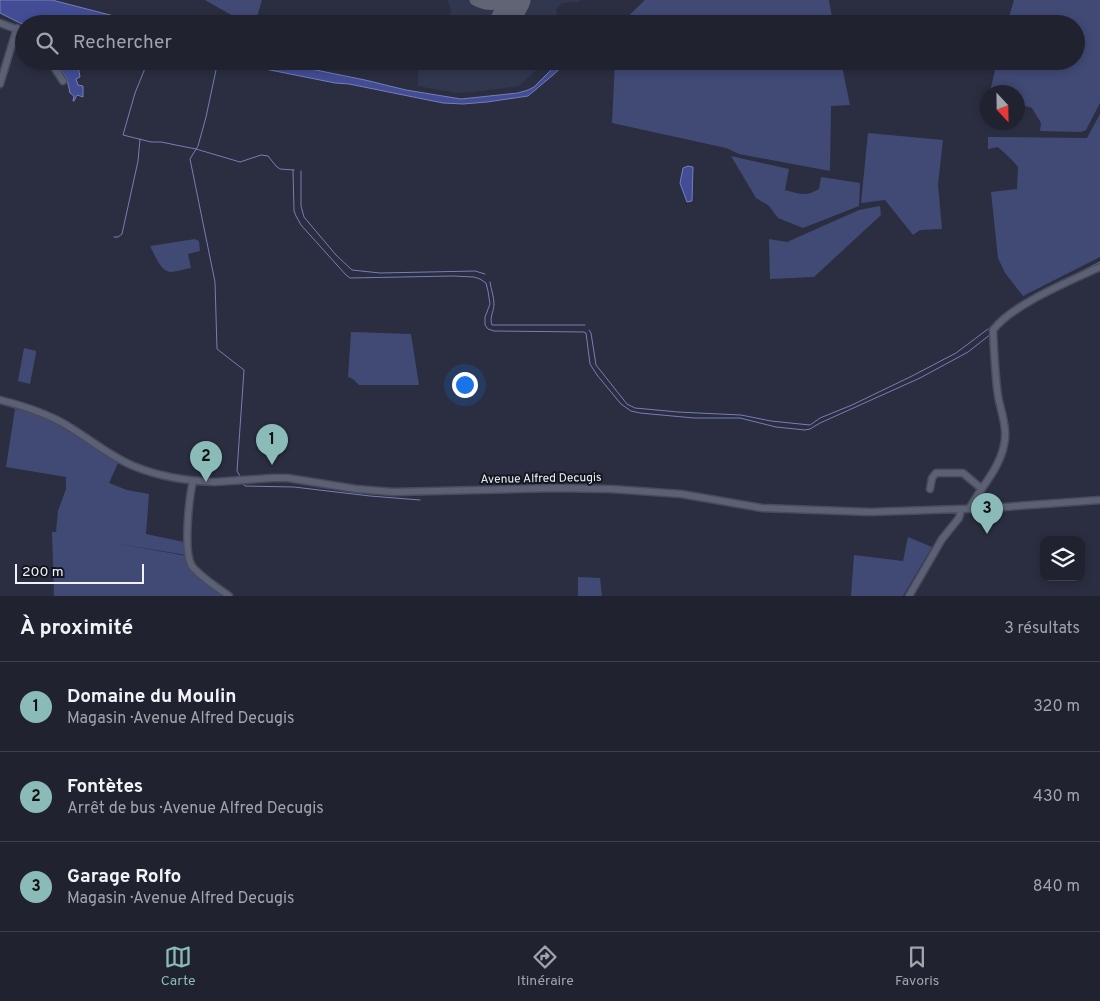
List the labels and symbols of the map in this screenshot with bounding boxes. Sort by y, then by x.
north arrow [980,85,1025,130]
your location [452,372,478,398]
pin: 1 [256,424,288,465]
pin: 2 [190,441,222,482]
street label: Avenue Alfred Decugis [480,470,602,488]
pin: 3 [971,493,1003,534]
scale bar [15,561,144,584]

